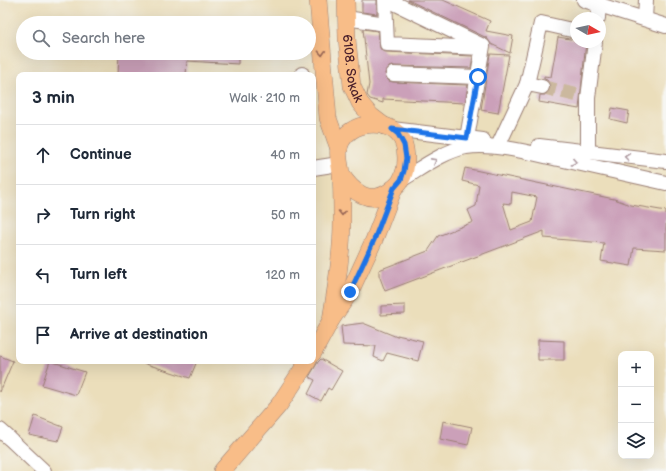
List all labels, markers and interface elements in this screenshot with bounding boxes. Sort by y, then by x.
north arrow [570,12,606,48]
search box [16,16,316,60]
icon: search [30,27,52,49]
text: Search here [62,29,145,48]
street label: 6108. Sokak [339,34,367,106]
one-way arrow [318,50,326,56]
route start [469,68,487,86]
text: 3 min [32,88,75,108]
text: Walk · 210 m [229,90,300,106]
icon: ahead [32,144,54,166]
text: Continue [70,145,132,164]
text: 40 m [270,147,300,163]
one-way arrow [624,153,630,162]
one-way arrow [430,158,438,165]
one-way arrow [571,158,577,166]
icon: right [32,204,54,226]
text: Turn right [70,205,135,224]
text: 50 m [271,207,300,223]
one-way arrow [338,210,346,216]
icon: left [32,264,54,286]
text: Turn left [70,265,127,284]
text: 120 m [265,267,300,283]
route end [341,283,359,301]
icon: arrive [32,324,54,346]
text: Arrive at destination [70,325,208,344]
map controls [618,351,654,459]
button: + [618,351,654,387]
button: − [618,387,654,423]
button: layers [618,423,654,459]

